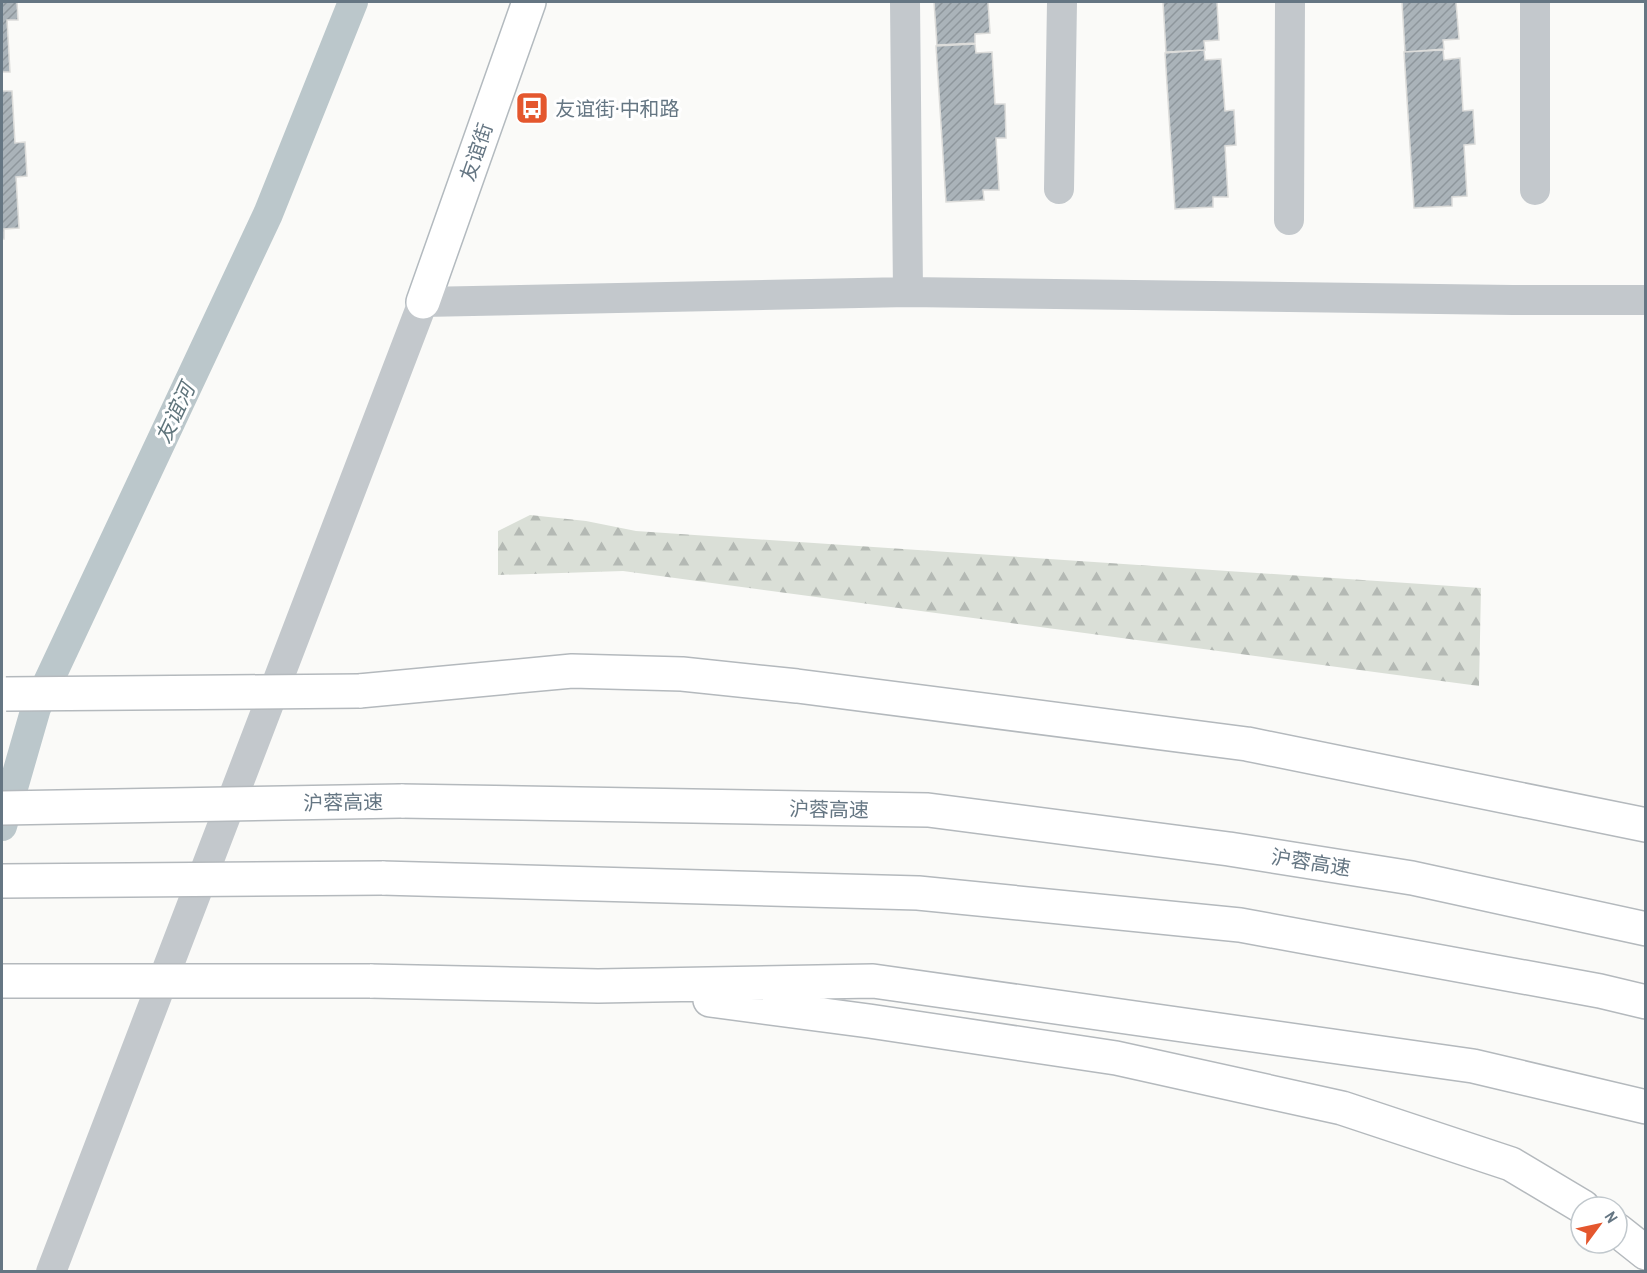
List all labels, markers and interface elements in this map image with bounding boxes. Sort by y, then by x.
bus stop icon: 友谊街·中和路 [514,90,550,126]
place label: 友谊街·中和路 [555,95,680,122]
street label: 友谊街 [453,119,499,185]
water label: 友谊河 [149,375,203,448]
street label: 沪蓉高速 [303,788,383,816]
street label: 沪蓉高速 [789,795,869,823]
street label: 沪蓉高速 [1269,842,1353,882]
north arrow [1569,1195,1629,1255]
text: N [1600,1207,1623,1227]

